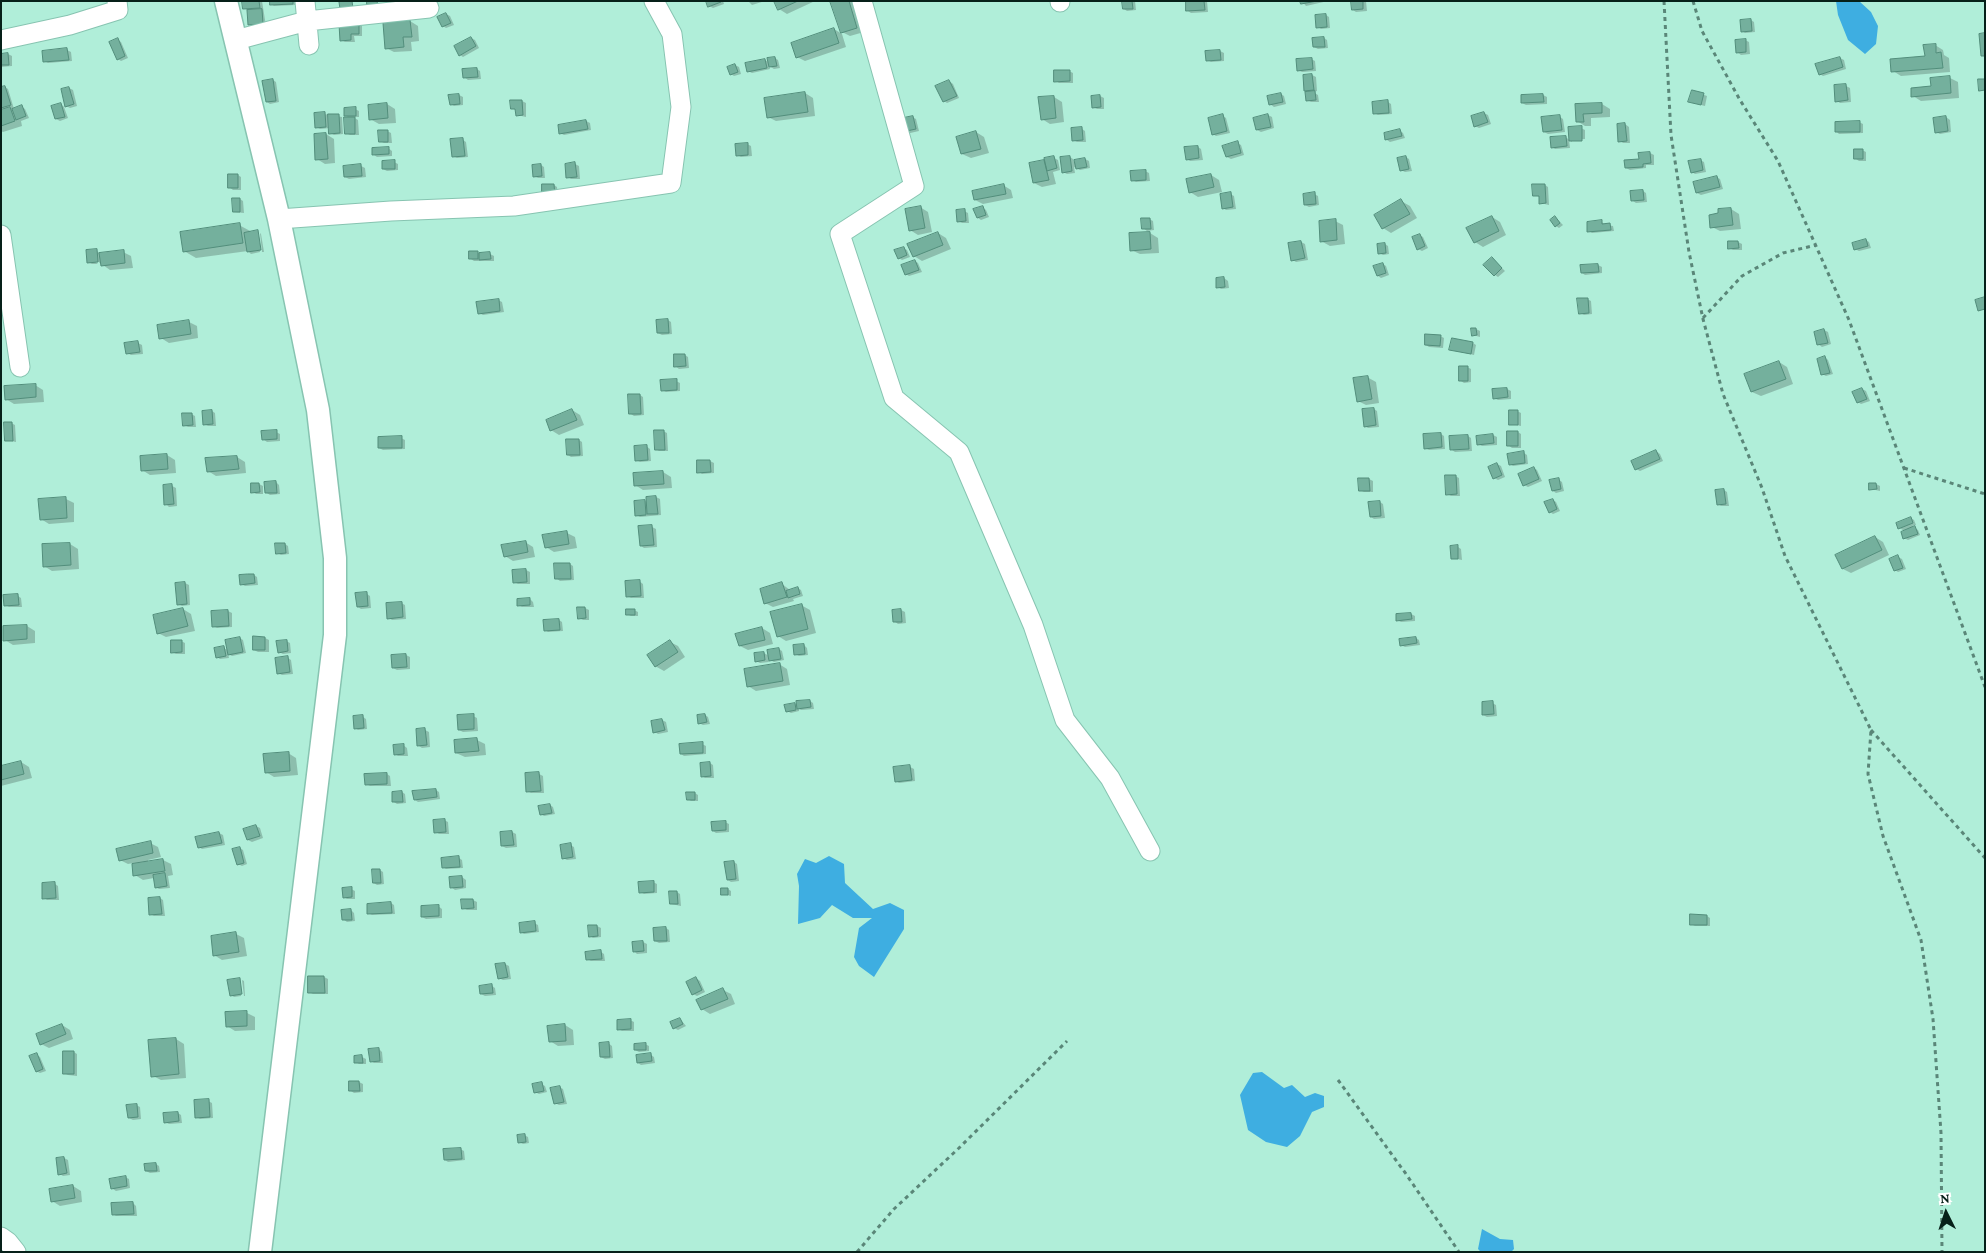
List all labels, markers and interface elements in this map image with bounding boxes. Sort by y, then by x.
north arrow [1921,1188,1971,1238]
text: N [1940,1190,1950,1206]

